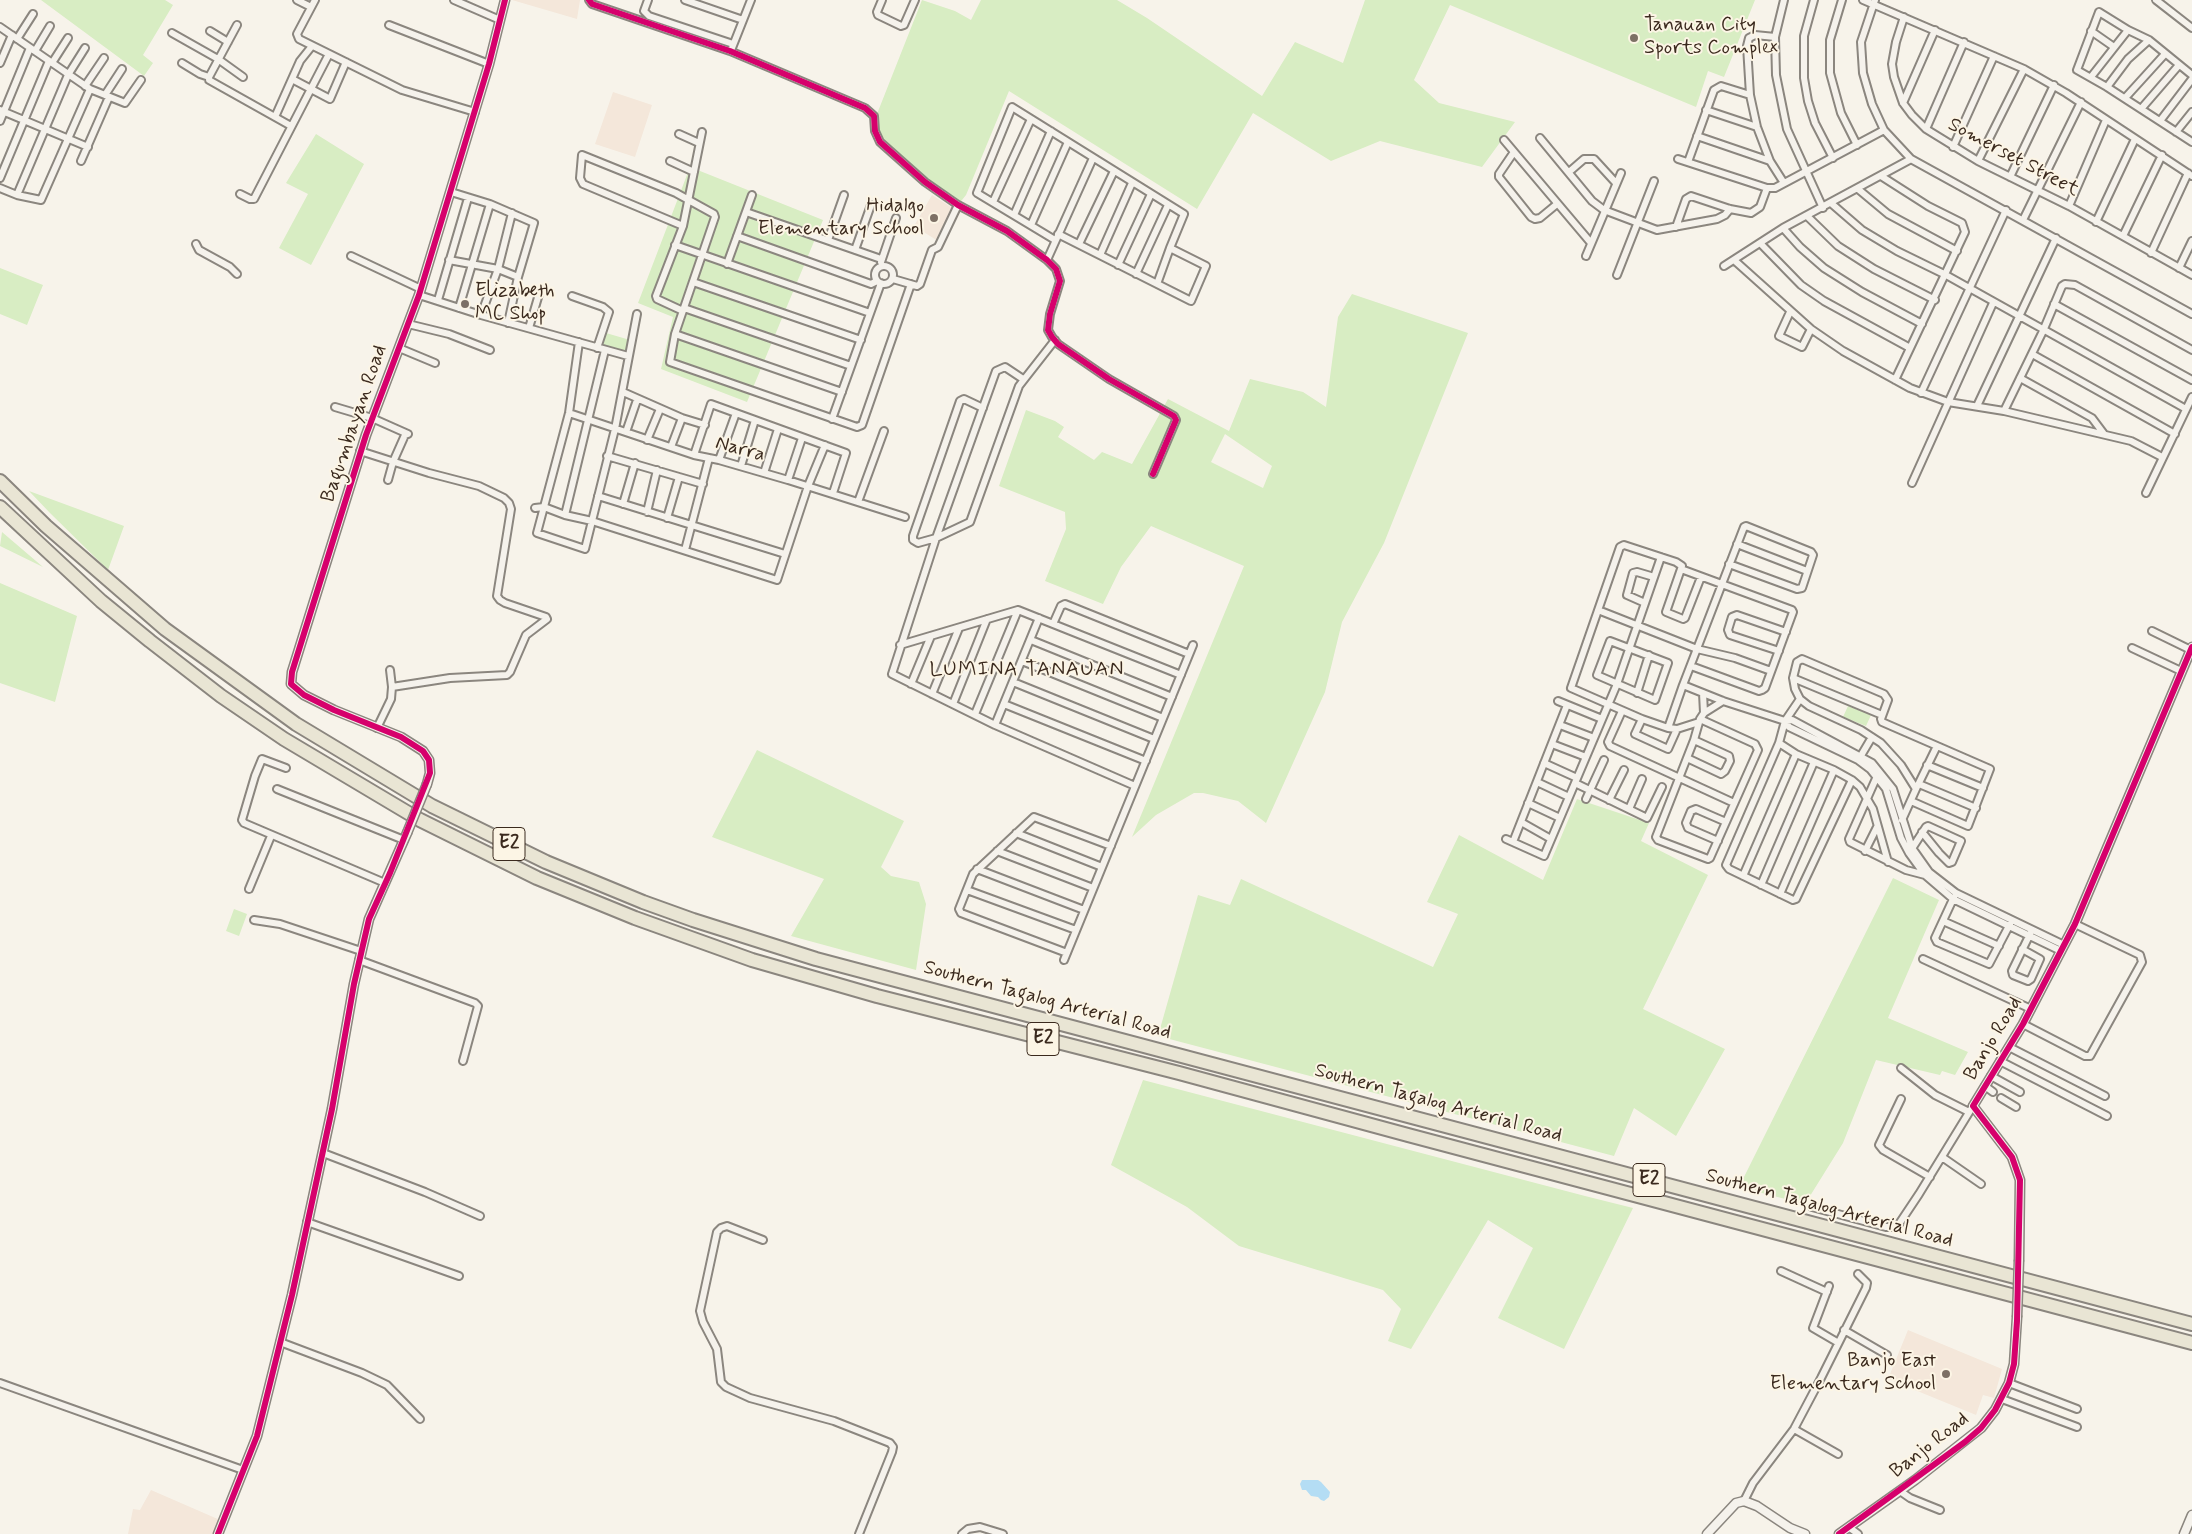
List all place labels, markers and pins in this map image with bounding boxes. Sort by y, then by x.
place label: Tanauan City Sports Complex [1644,14,1778,61]
marker: Tanauan City Sports Complex [1628,32,1640,44]
place label: Hidalgo Elementary School [758,195,924,242]
marker: Hidalgo Elementary School [928,212,940,224]
place label: Elizabeth MC Shop [475,280,555,327]
marker: Elizabeth MC Shop [459,298,471,310]
place label: Banjo East Elementary School [1770,1350,1936,1397]
marker: Banjo East Elementary School [1940,1368,1952,1380]

